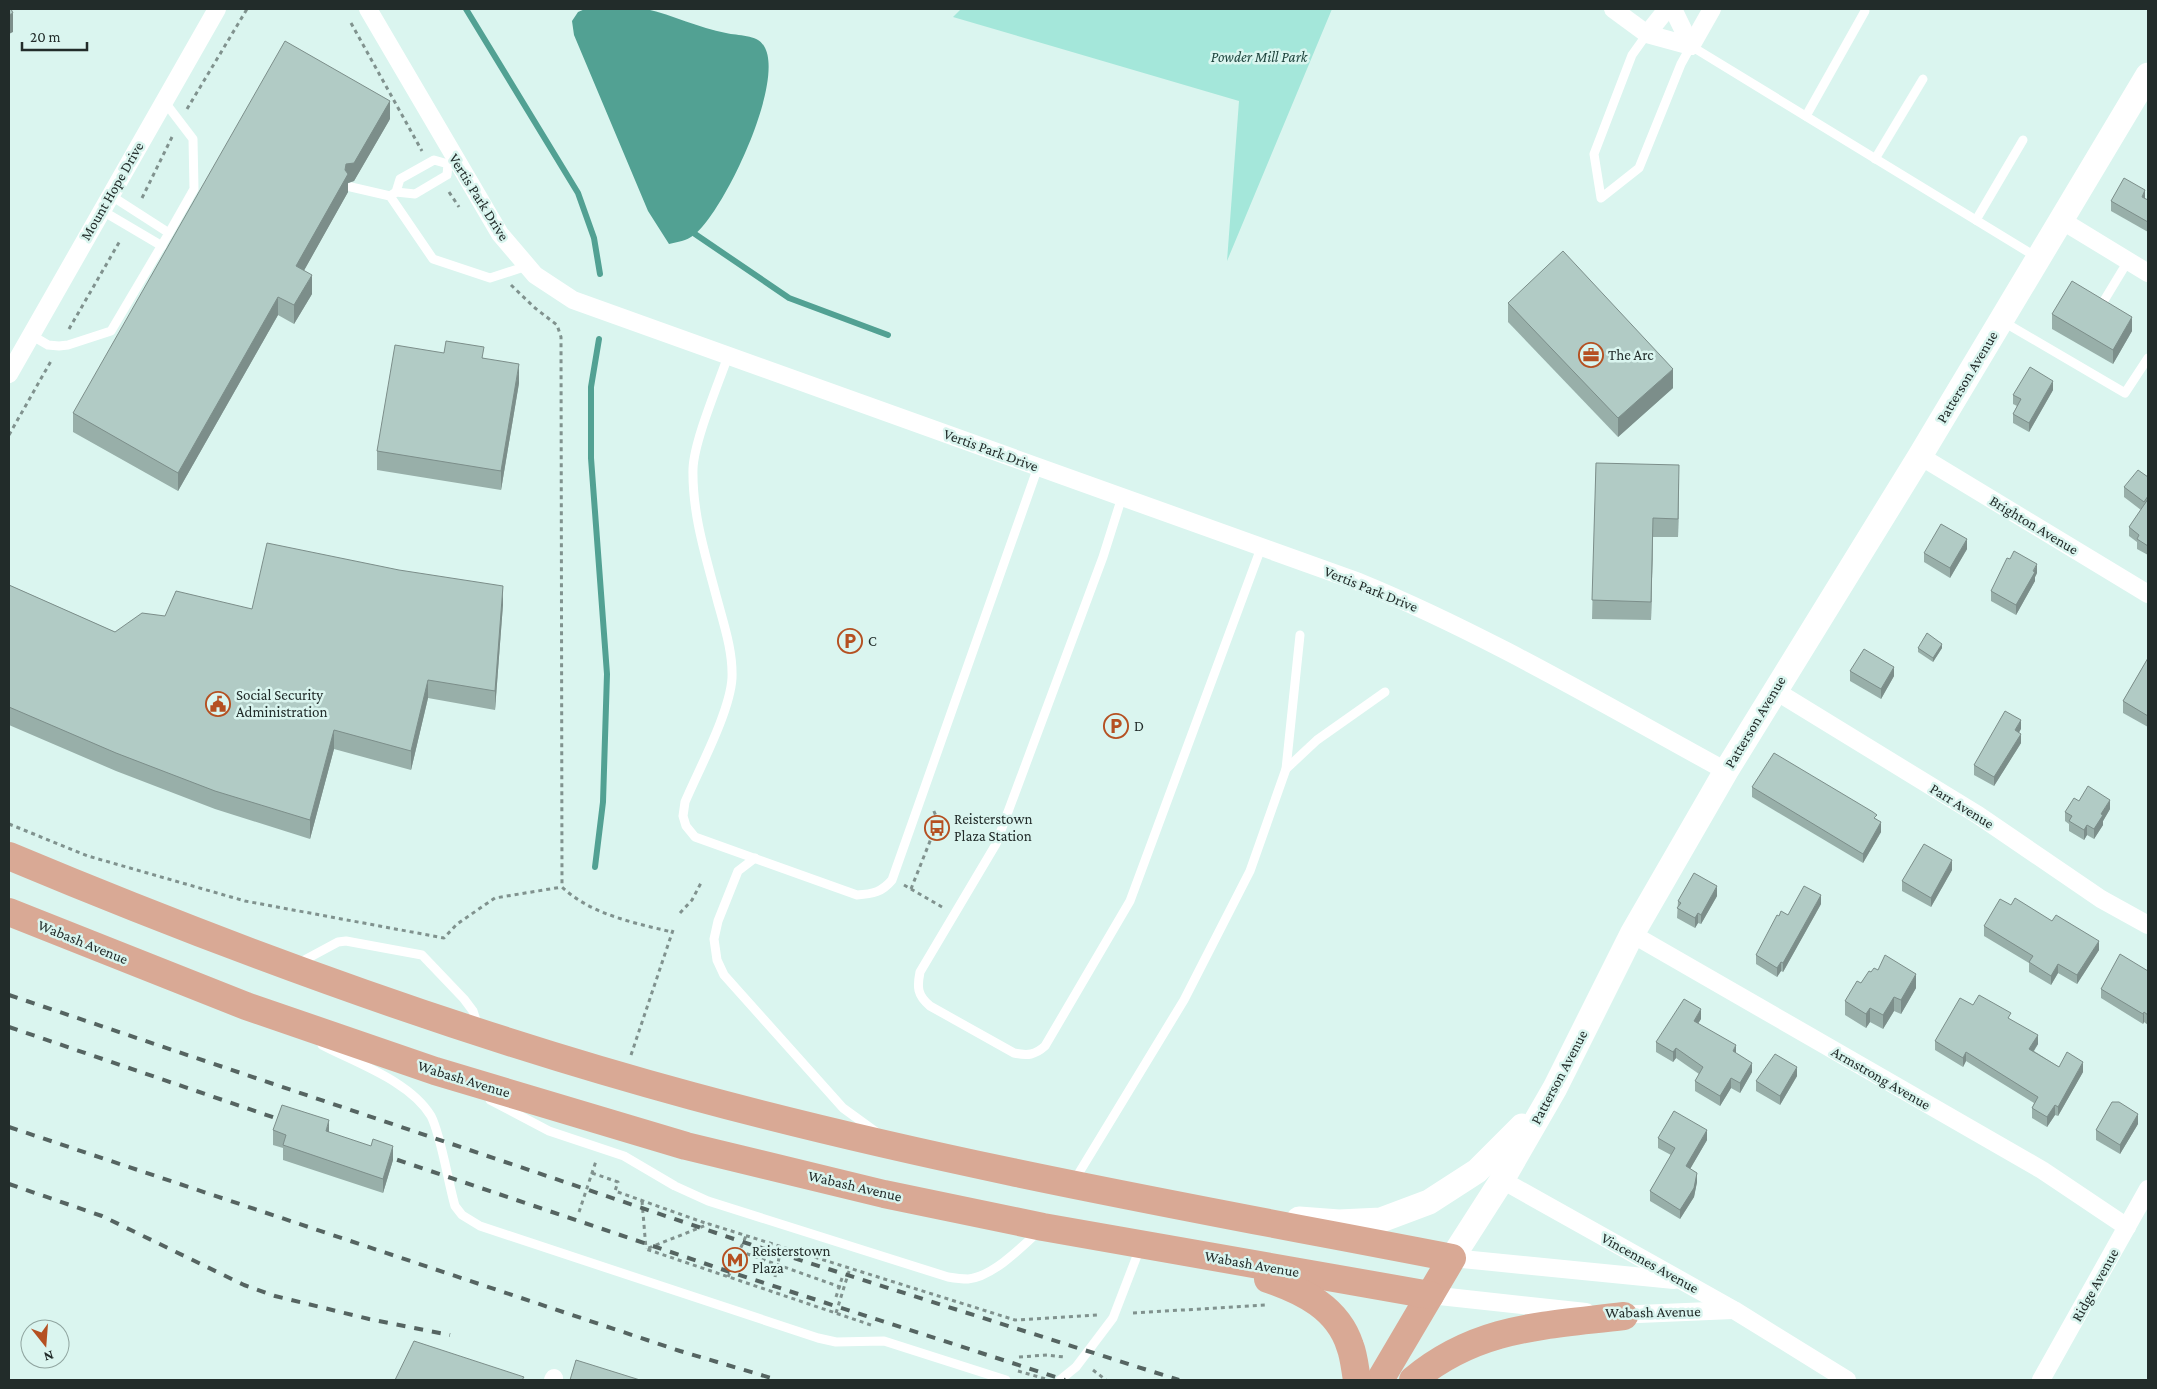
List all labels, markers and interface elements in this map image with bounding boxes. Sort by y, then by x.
scale bar [22,20,88,52]
text: 20 m [30,29,61,45]
park label: Powder Mill Park [1211,49,1309,65]
street label: Mount Hope Drive [77,139,148,244]
street label: Vertis Park Drive [446,151,512,244]
street label: Patterson Avenue [1933,328,2001,426]
office icon: The Arc [1578,342,1604,368]
place label: The Arc [1608,347,1654,363]
street label: Vertis Park Drive [941,425,1041,475]
street label: Brighton Avenue [1986,492,2081,559]
street label: Vertis Park Drive [1322,563,1421,615]
parking icon: C [837,628,863,654]
place label: C [868,633,877,649]
street label: Patterson Avenue [1721,673,1789,771]
place label: Social Security Administration [236,687,328,720]
public building icon: Social Security Administration [205,691,231,717]
parking icon: D [1103,713,1129,739]
place label: D [1134,718,1144,734]
street label: Parr Avenue [1927,780,1997,832]
place label: Reisterstown Plaza Station [954,811,1033,844]
bus stop icon: Reisterstown Plaza Station [924,815,950,841]
street label: Wabash Avenue [36,917,131,967]
street label: Patterson Avenue [1527,1027,1591,1127]
street label: Armstrong Avenue [1828,1043,1934,1114]
street label: Wabash Avenue [416,1057,512,1101]
street label: Wabash Avenue [807,1167,904,1205]
street label: Vincennes Avenue [1599,1230,1702,1297]
place label: Reisterstown Plaza [752,1243,831,1276]
street label: Ridge Avenue [2068,1245,2123,1325]
metro station icon: Reisterstown Plaza [722,1247,748,1273]
street label: Wabash Avenue [1204,1248,1301,1280]
street label: Wabash Avenue [1605,1303,1701,1321]
north arrow [20,1319,70,1369]
text: N [41,1347,56,1366]

